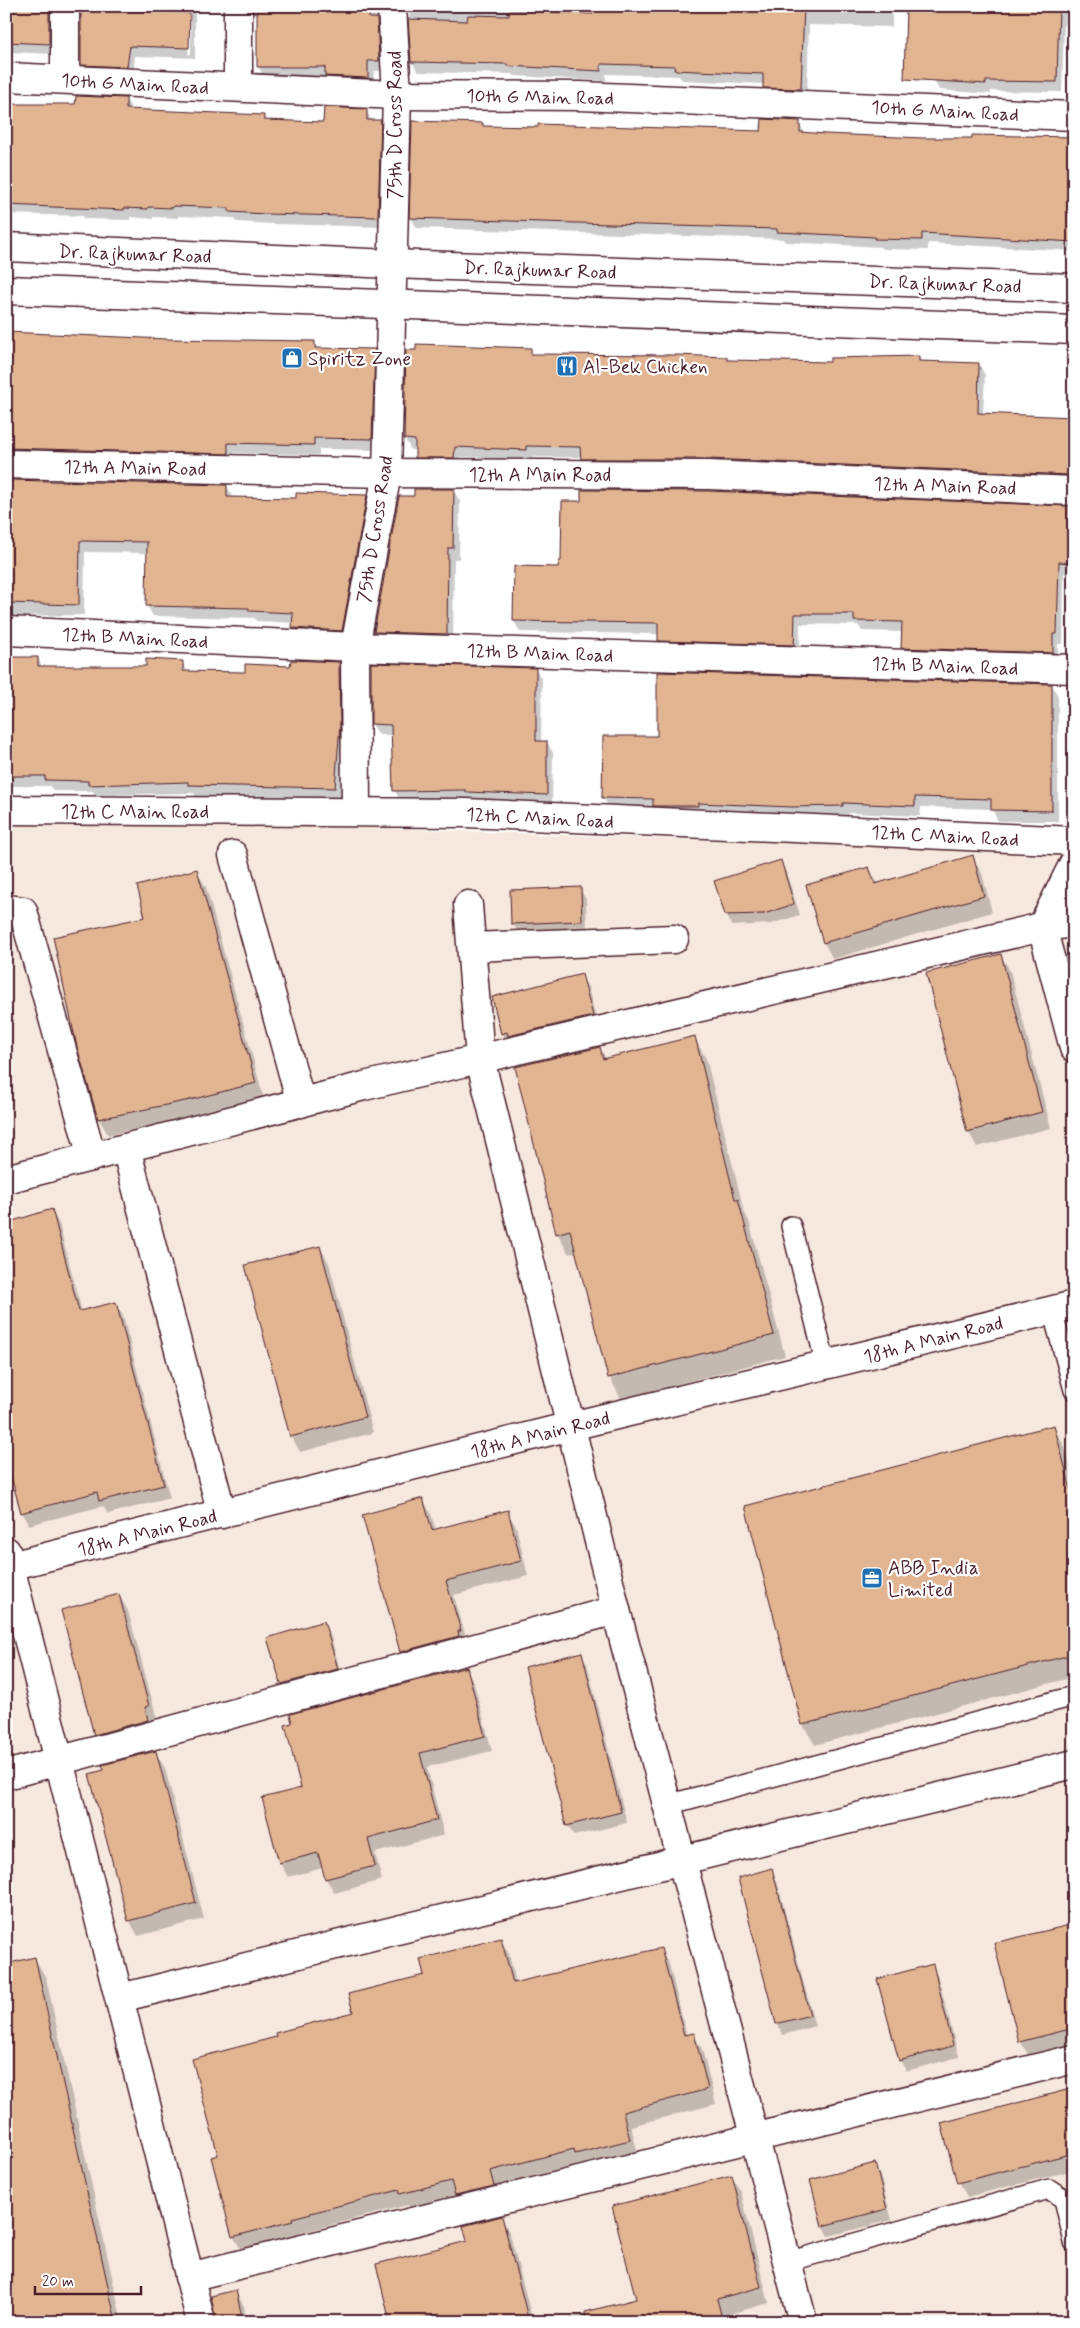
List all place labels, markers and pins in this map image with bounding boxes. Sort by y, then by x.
shop icon: Spiritz Zone [280,346,304,370]
place label: Spiritz Zone [308,347,411,372]
restaurant icon: Al-Bek Chicken [555,354,579,378]
place label: Al-Bek Chicken [583,355,708,380]
place label: ABB India Limited [888,1556,979,1603]
office icon: ABB India Limited [860,1566,884,1590]

